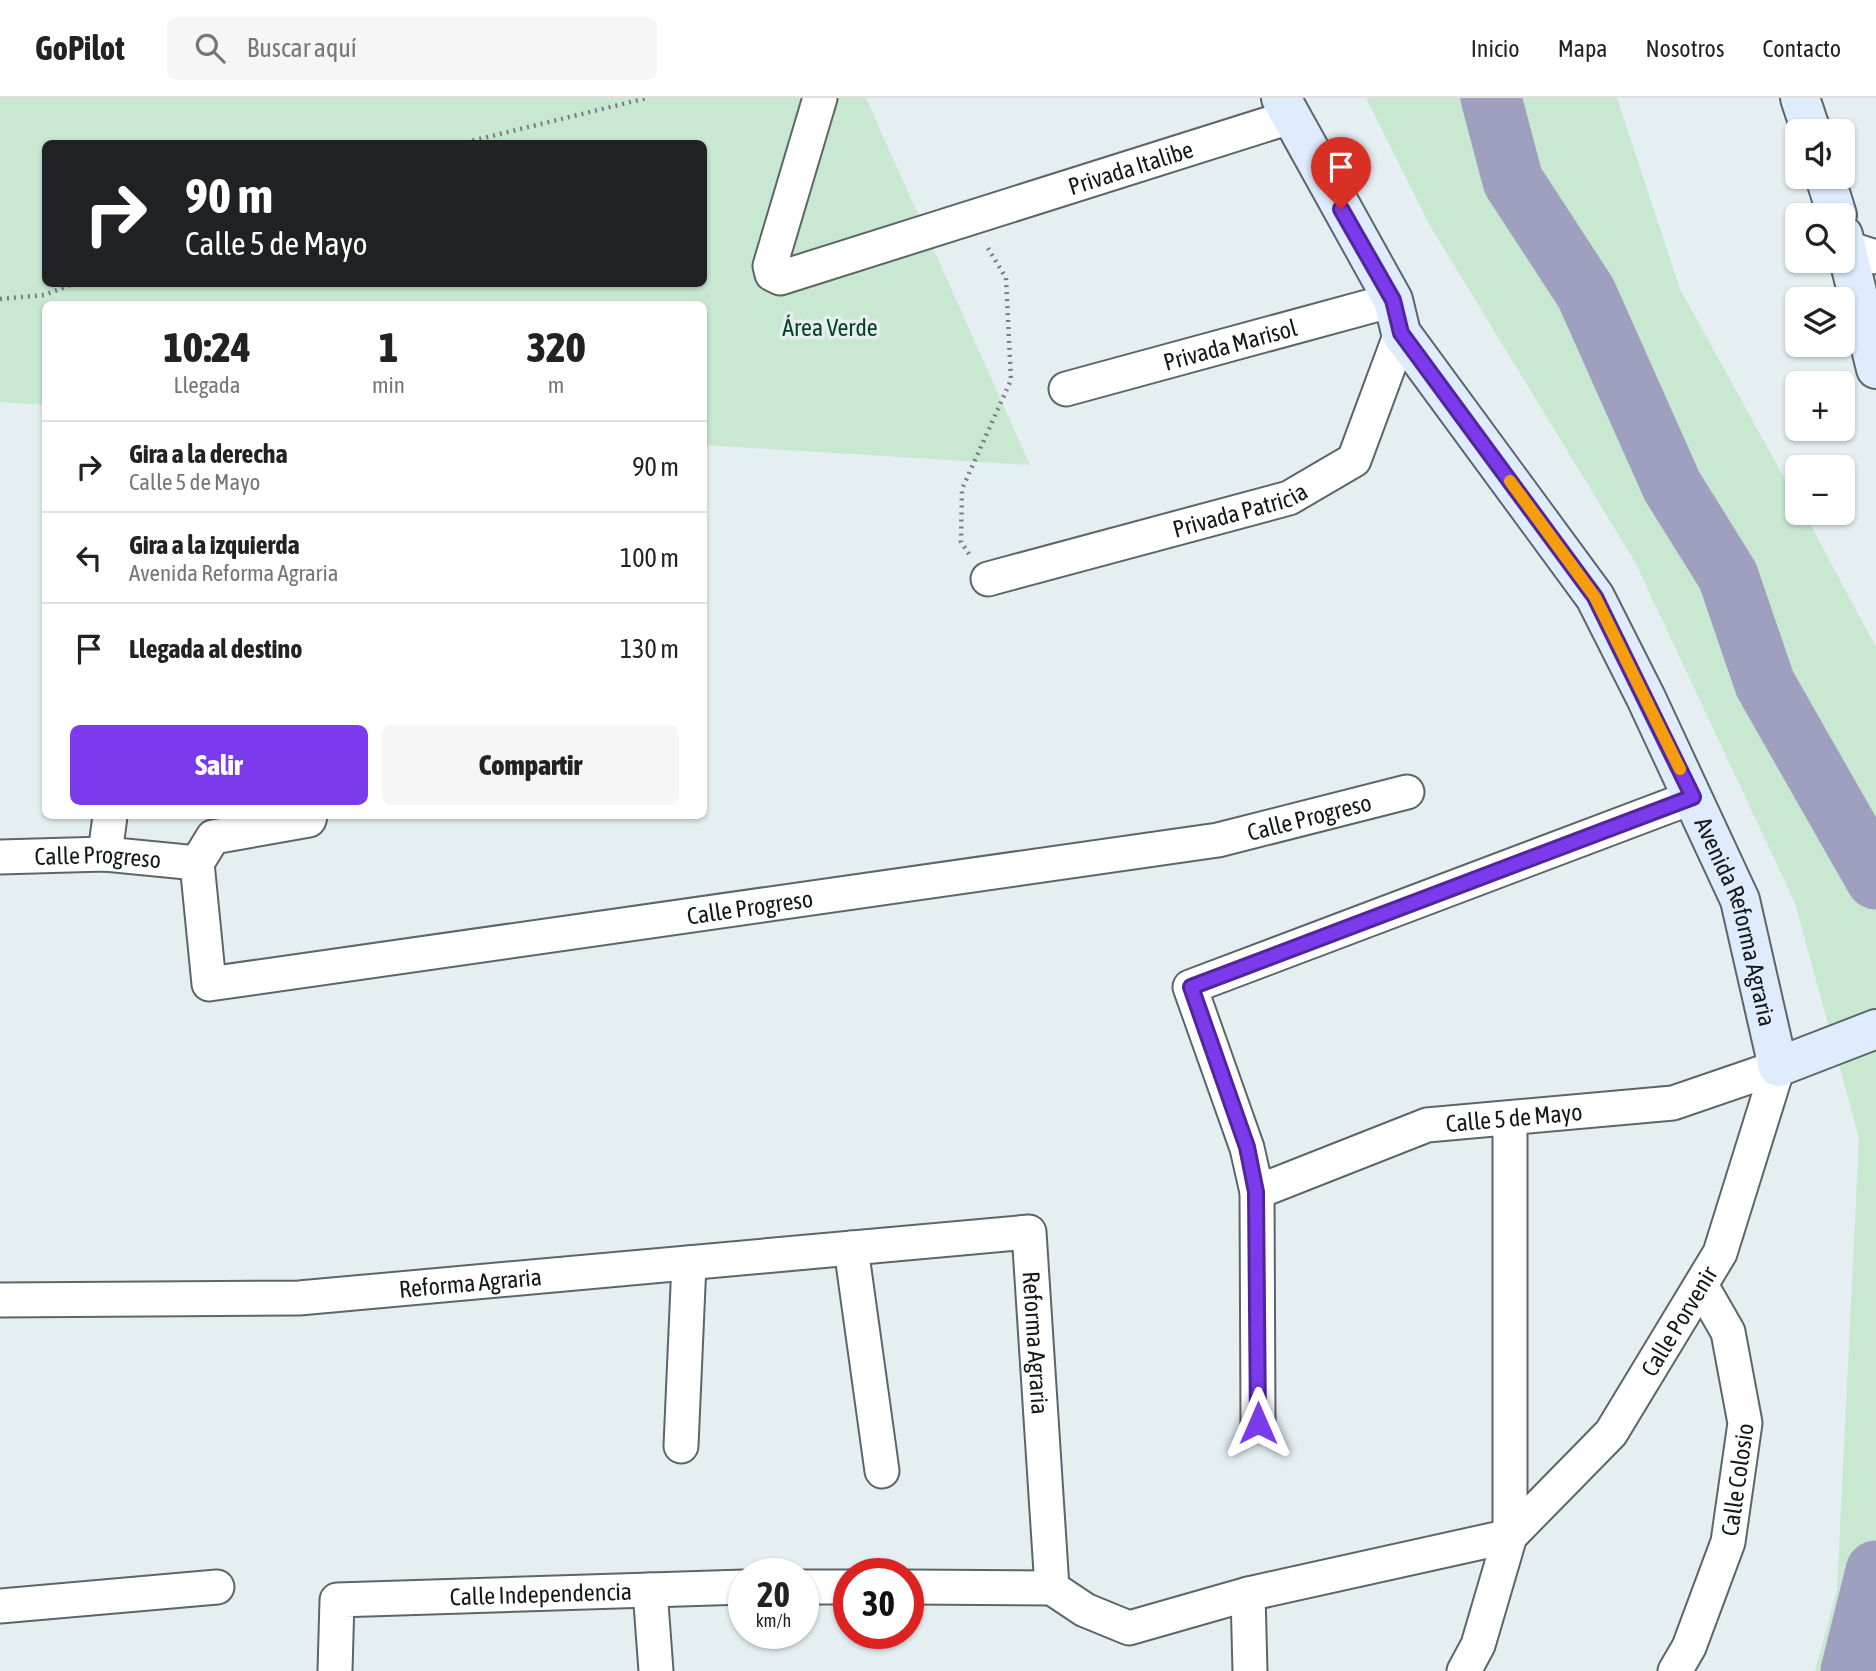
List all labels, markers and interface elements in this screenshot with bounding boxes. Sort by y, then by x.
search box [167,17,657,80]
text: GoPilot [35,29,125,67]
icon: search [191,29,229,67]
text: Buscar aquí [247,33,357,63]
text: Inicio [1471,35,1520,62]
text: Mapa [1558,35,1607,62]
text: Nosotros [1645,35,1724,62]
text: Contacto [1762,35,1841,62]
map controls [1785,119,1855,525]
button: sound [1785,119,1855,189]
street label: Privada Italibe [1065,135,1196,200]
pin [1311,137,1371,209]
icon: arrive [1322,148,1360,186]
text: 90 m [185,167,273,223]
icon: right [70,168,161,259]
button: search [1785,203,1855,273]
text: Calle 5 de Mayo [185,225,368,262]
button: layers [1785,287,1855,357]
street label: Privada Marisol [1160,313,1300,375]
park label: Área Verde [782,314,878,341]
text: 10:24 [163,323,251,371]
text: 1 [379,323,398,371]
text: 320 [526,323,586,371]
button: + [1785,371,1855,441]
text: Llegada [174,372,240,398]
text: min [372,372,405,398]
text: m [548,372,564,398]
text: Gira a la derecha [129,439,288,469]
icon: right [70,448,108,486]
text: 90 m [632,452,679,482]
button: − [1785,455,1855,525]
text: Calle 5 de Mayo [129,469,260,495]
street label: Privada Patricia [1170,477,1312,542]
text: Gira a la izquierda [129,530,300,560]
icon: left [70,539,108,577]
text: 100 m [620,543,679,573]
text: Avenida Reforma Agraria [129,560,338,586]
icon: arrive [70,630,108,668]
text: Llegada al destino [129,634,302,664]
text: 130 m [620,634,679,664]
button: Salir [70,725,368,805]
button: Compartir [382,725,679,805]
street label: Calle Progreso [1244,788,1374,846]
street label: Avenida Reforma Agraria [1690,813,1782,1029]
street label: Calle Progreso [34,840,162,873]
street label: Calle Progreso [685,884,815,929]
street label: Calle 5 de Mayo [1444,1098,1583,1137]
street label: Calle Porvenir [1635,1261,1723,1381]
street label: Reforma Agraria [398,1263,543,1302]
street label: Reforma Agraria [1018,1270,1054,1415]
position arrow [1221,1386,1295,1460]
street label: Calle Colosio [1716,1421,1758,1538]
speed limit sign: 30 [833,1558,924,1649]
text: 20 [757,1574,790,1614]
street label: Calle Independencia [449,1577,632,1610]
text: km/h [756,1610,791,1631]

